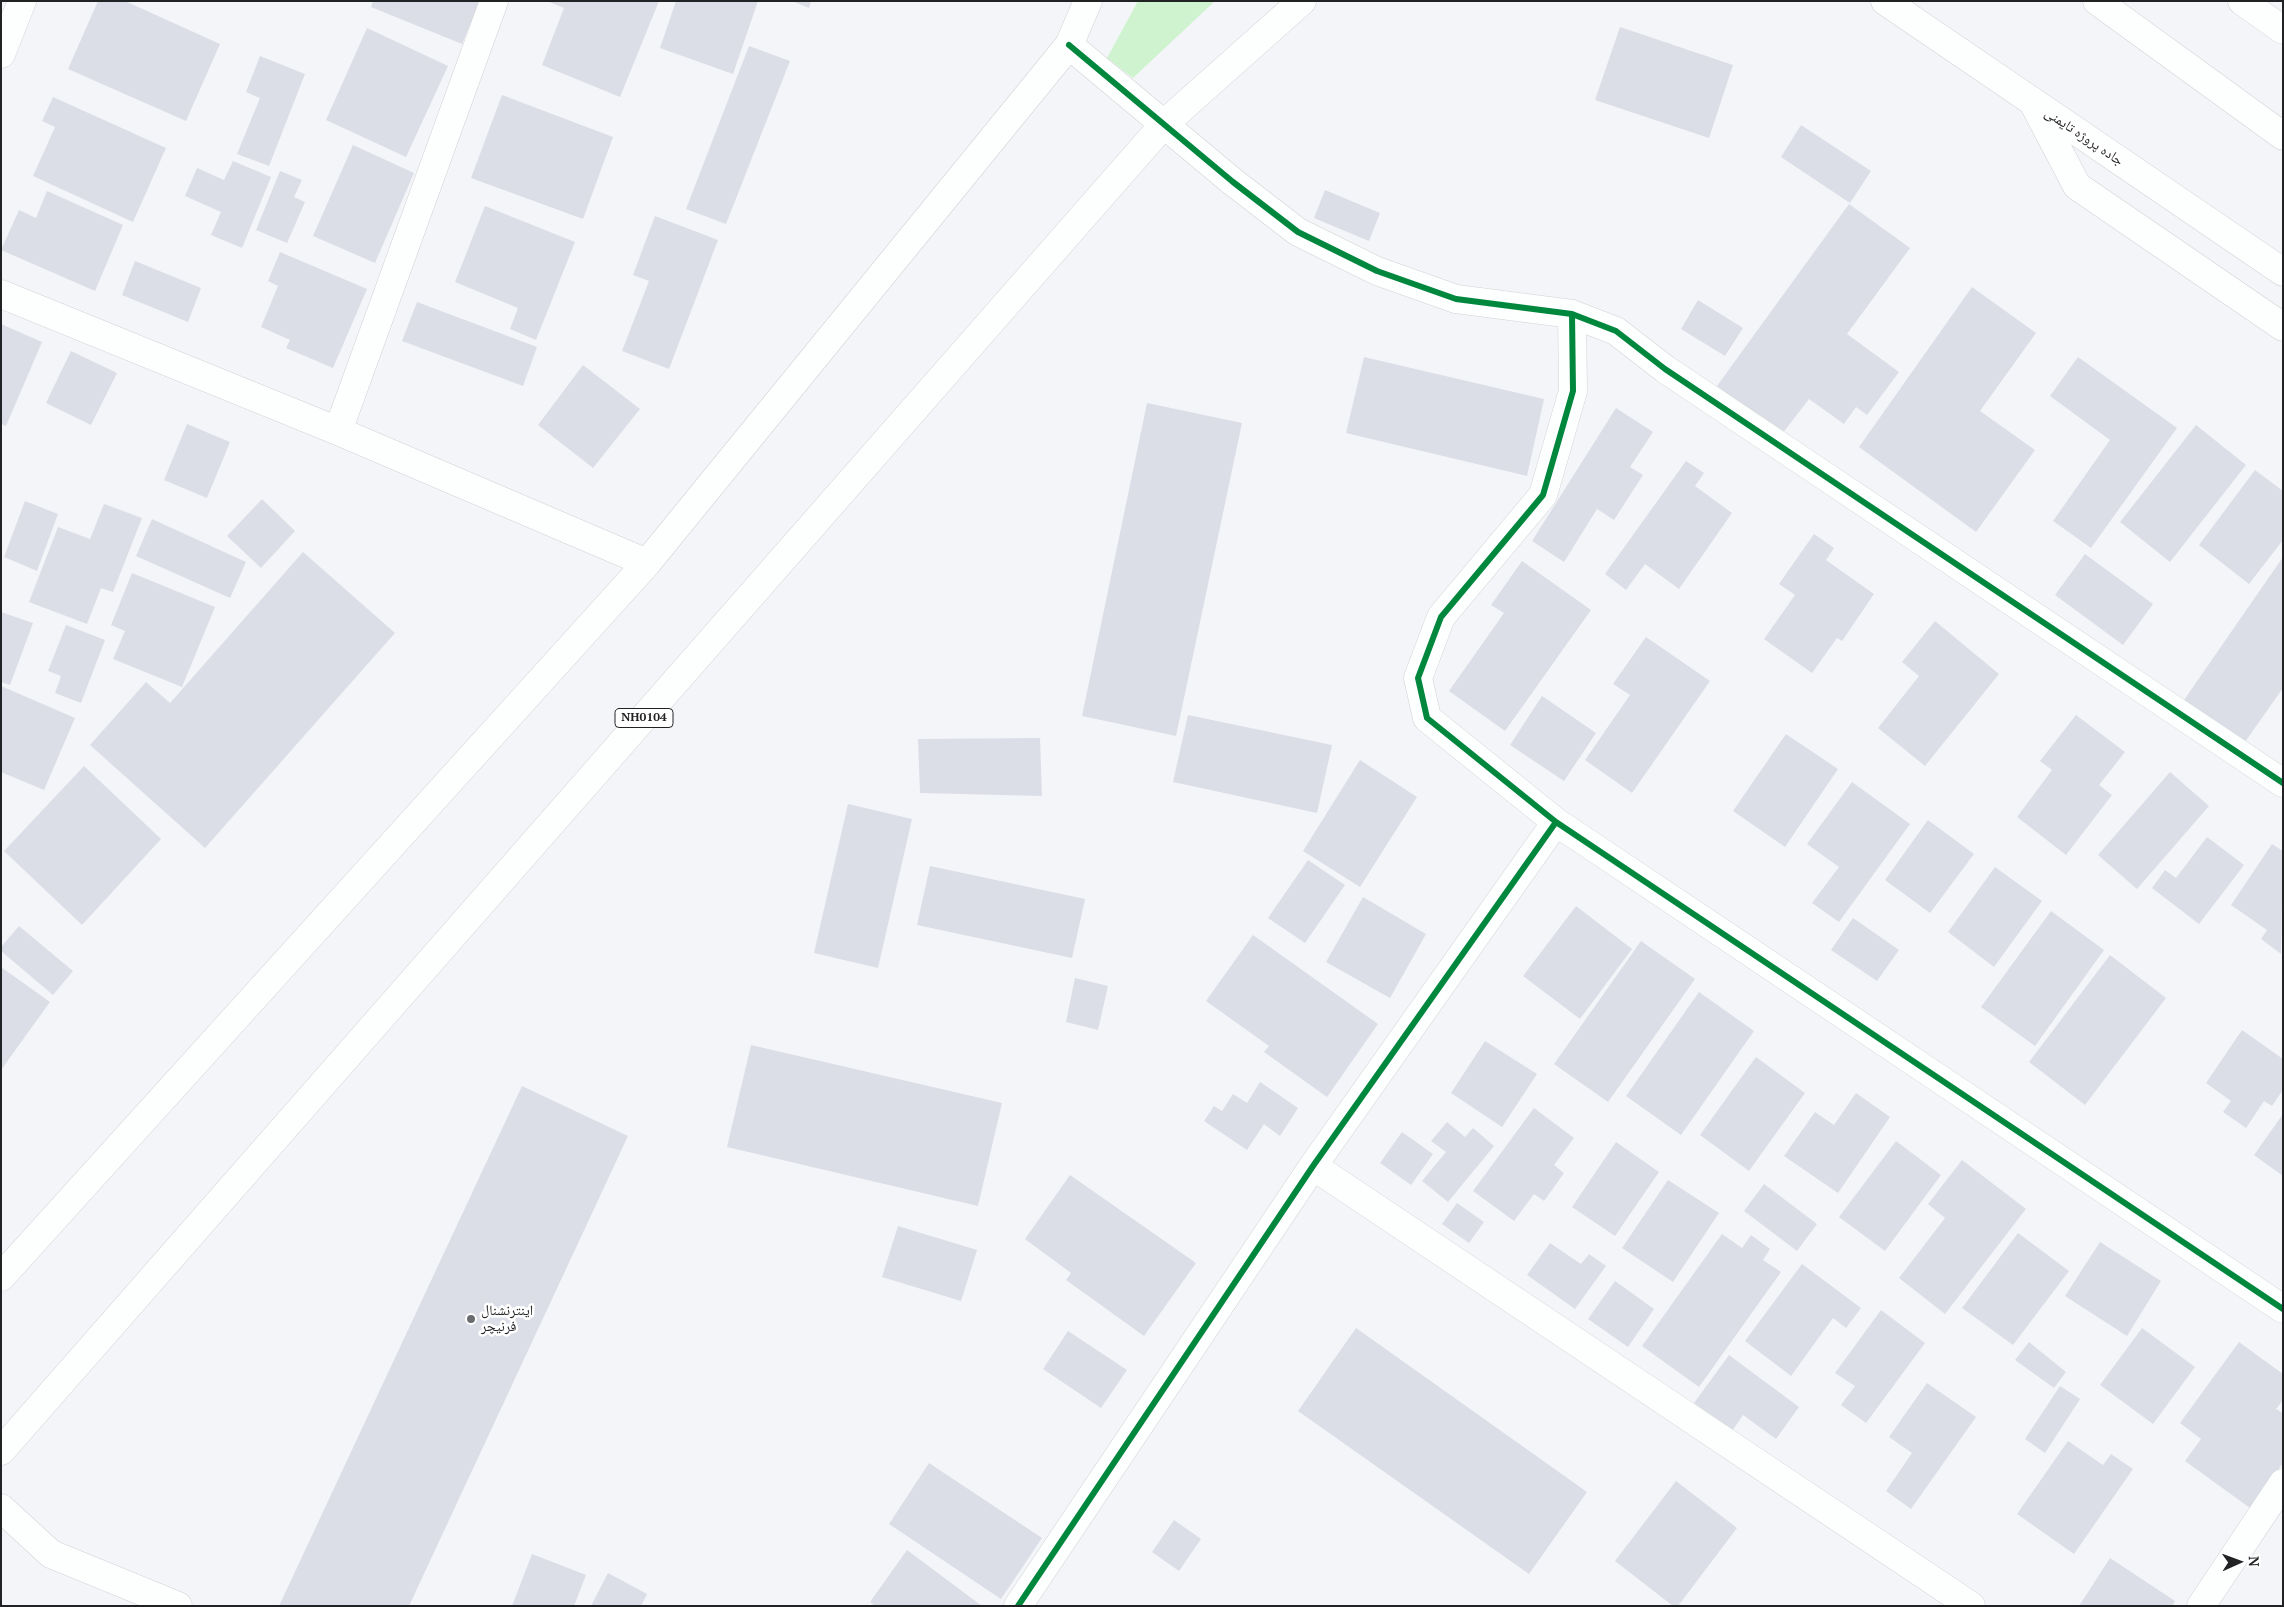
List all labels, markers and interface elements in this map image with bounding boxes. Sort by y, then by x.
street label: جاده پروژه تایمنی [2041,104,2127,170]
road number: NH0104 [615,708,673,728]
place label: اینترنشنال فرنیچر [481,1303,533,1335]
marker: اینترنشنال فرنیچر [465,1313,477,1325]
north arrow [2214,1537,2264,1587]
text: N [2245,1556,2264,1567]

